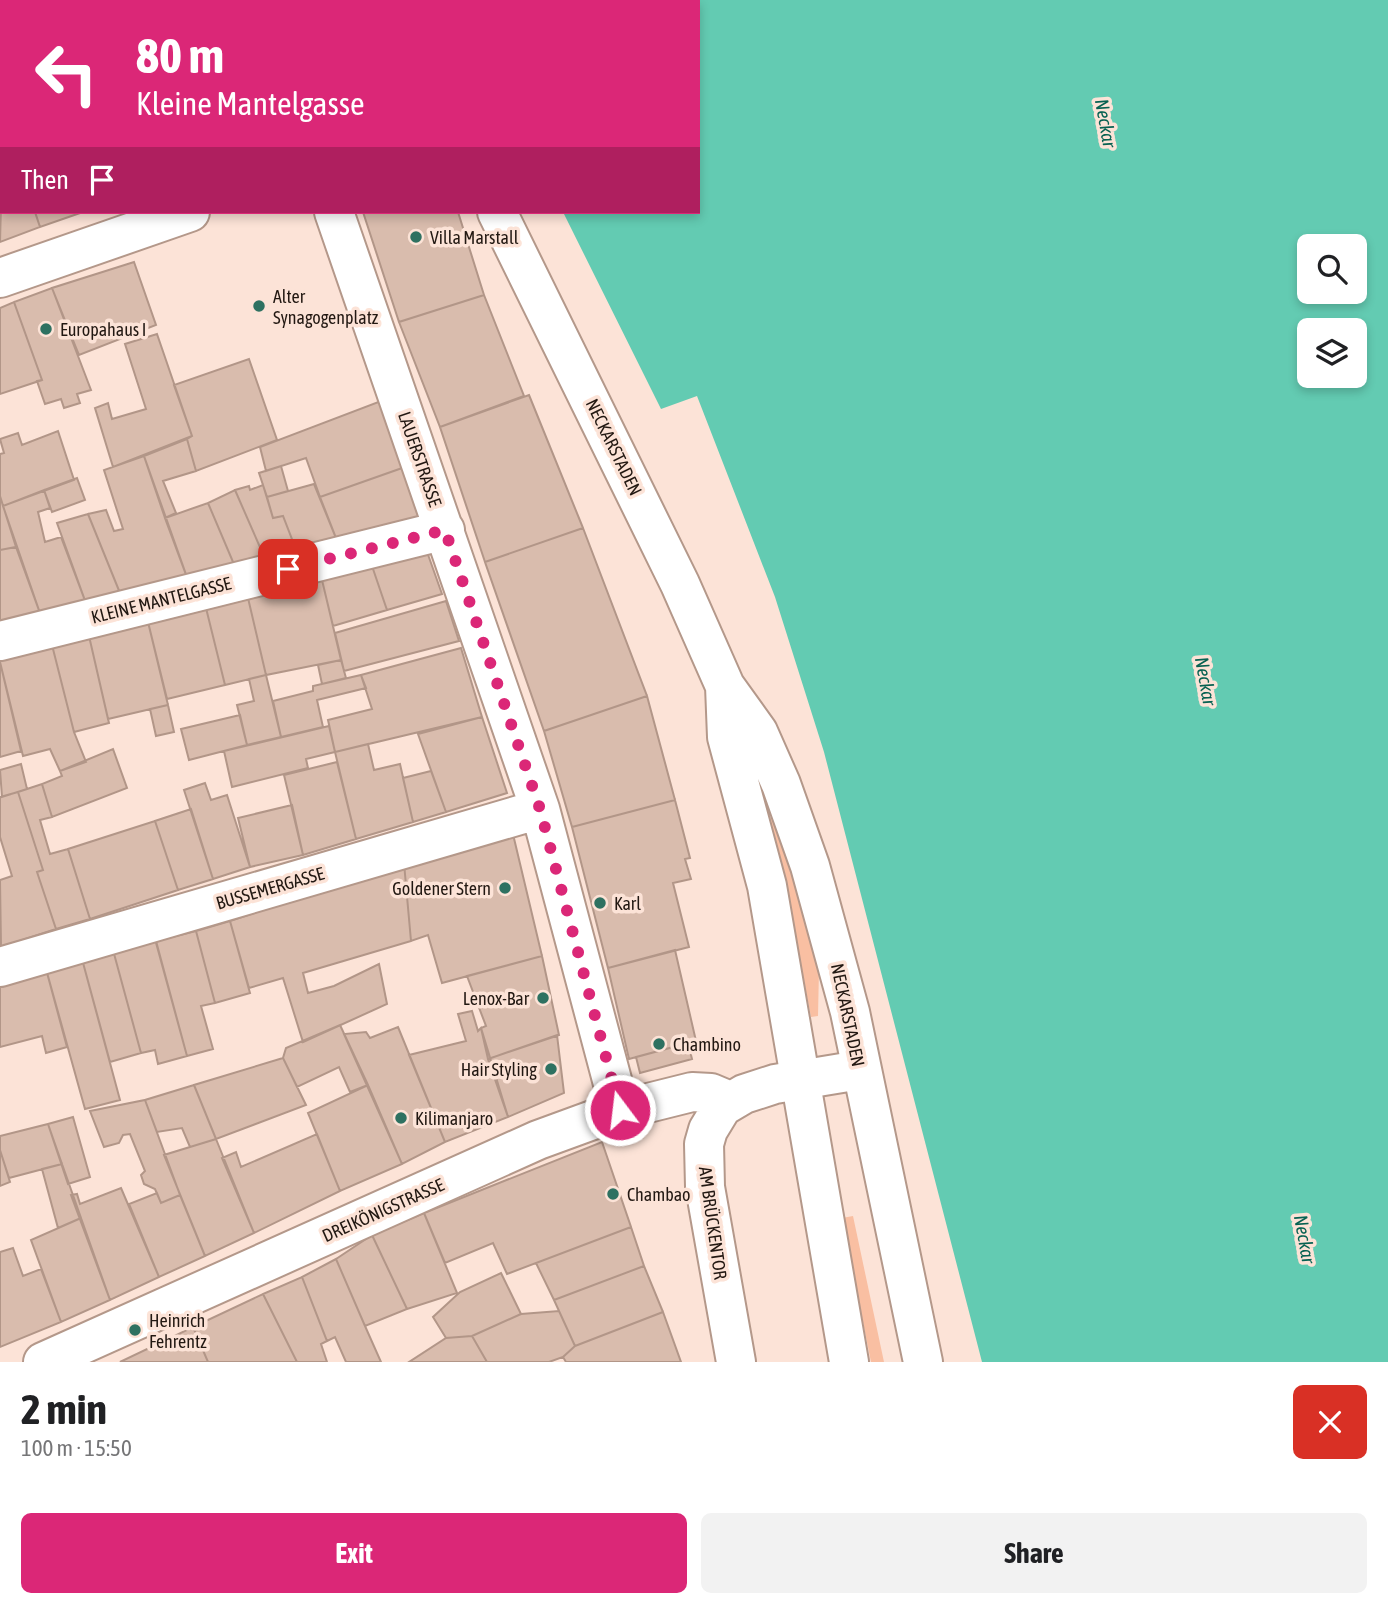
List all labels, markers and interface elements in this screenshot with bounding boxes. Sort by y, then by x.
text: 80 m [136,27,224,83]
icon: left [21,28,112,119]
text: Kleine Mantelgasse [136,85,365,122]
water label: Neckar [1091,97,1121,150]
icon: arrive [83,161,121,199]
text: Then [21,165,69,195]
place label: Villa Marstall [430,227,519,248]
marker: Villa Marstall [408,229,424,245]
map controls [1297,234,1367,388]
button: search [1297,234,1367,304]
place label: Alter Synagogenplatz [273,286,379,328]
marker: Alter Synagogenplatz [251,298,267,314]
button: layers [1297,318,1367,388]
place label: Europahaus I [60,319,146,340]
marker: Europahaus I [38,321,54,337]
street label: NECKARSTADEN [582,395,646,499]
street label: LAUERSTRASSE [394,409,446,510]
pin [258,539,318,599]
icon: arrive [269,550,307,588]
street label: KLEINE MANTELGASSE [89,572,234,628]
water label: Neckar [1191,655,1221,708]
street label: BUSSEMERGASSE [213,862,327,913]
place label: Goldener Stern [392,878,491,899]
marker: Goldener Stern [497,880,513,896]
place label: Karl [614,893,641,914]
marker: Karl [592,895,608,911]
street label: NECKARSTADEN [827,961,869,1069]
place label: Lenox-Bar [463,988,530,1009]
marker: Lenox-Bar [535,990,551,1006]
place label: Chambino [673,1034,741,1055]
marker: Chambino [651,1036,667,1052]
place label: Hair Styling [461,1059,537,1080]
marker: Hair Styling [543,1061,559,1077]
position arrow [583,1073,657,1147]
place label: Kilimanjaro [415,1108,493,1129]
marker: Kilimanjaro [393,1110,409,1126]
street label: AM BRÜCKENTOR [695,1165,731,1281]
street label: DREIKÖNIGSTRASSE [319,1174,447,1246]
place label: Chambao [627,1184,691,1205]
marker: Chambao [605,1186,621,1202]
water label: Neckar [1290,1213,1320,1266]
place label: Heinrich Fehrentz [149,1310,207,1352]
marker: Heinrich Fehrentz [127,1322,143,1338]
text: 2 min [21,1385,107,1433]
button: close [1293,1385,1367,1459]
text: 100 m · 15:50 [21,1435,132,1461]
button: Exit [21,1513,687,1593]
button: Share [701,1513,1367,1593]

